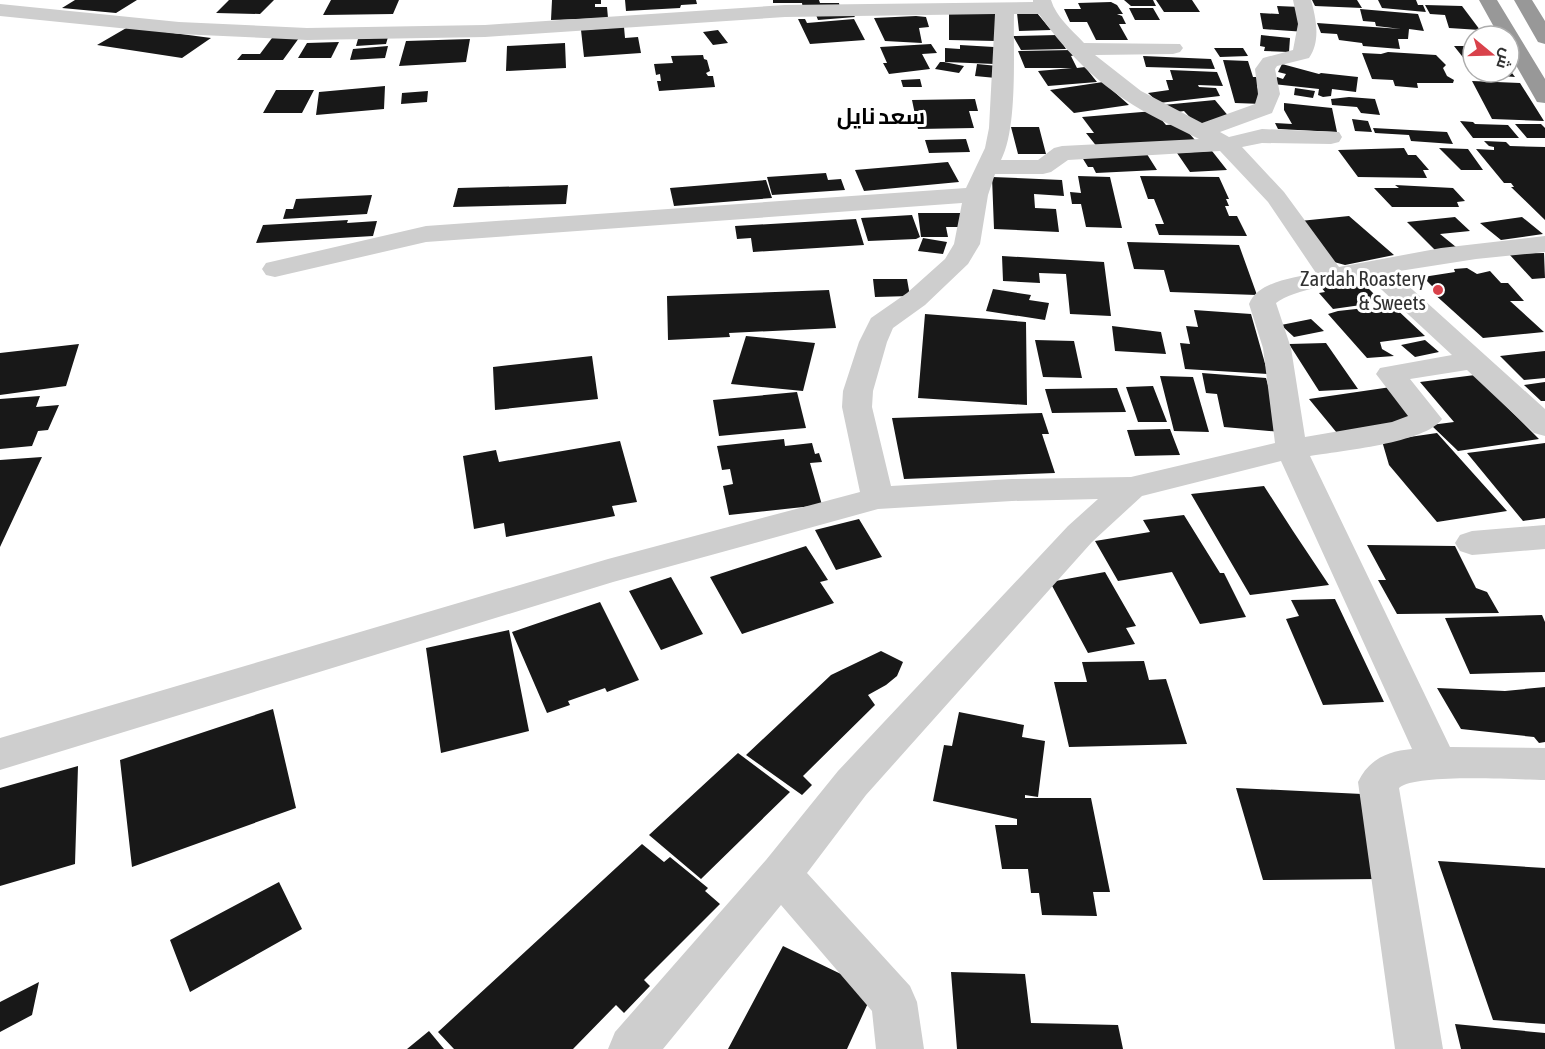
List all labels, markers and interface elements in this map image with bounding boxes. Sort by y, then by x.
north arrow [1461,24,1521,84]
text: ش [1492,46,1517,72]
district label: سعد نايل [837,103,925,130]
place label: Zardah Roastery & Sweets [1300,266,1426,314]
marker: Zardah Roastery & Sweets [1431,283,1445,297]

